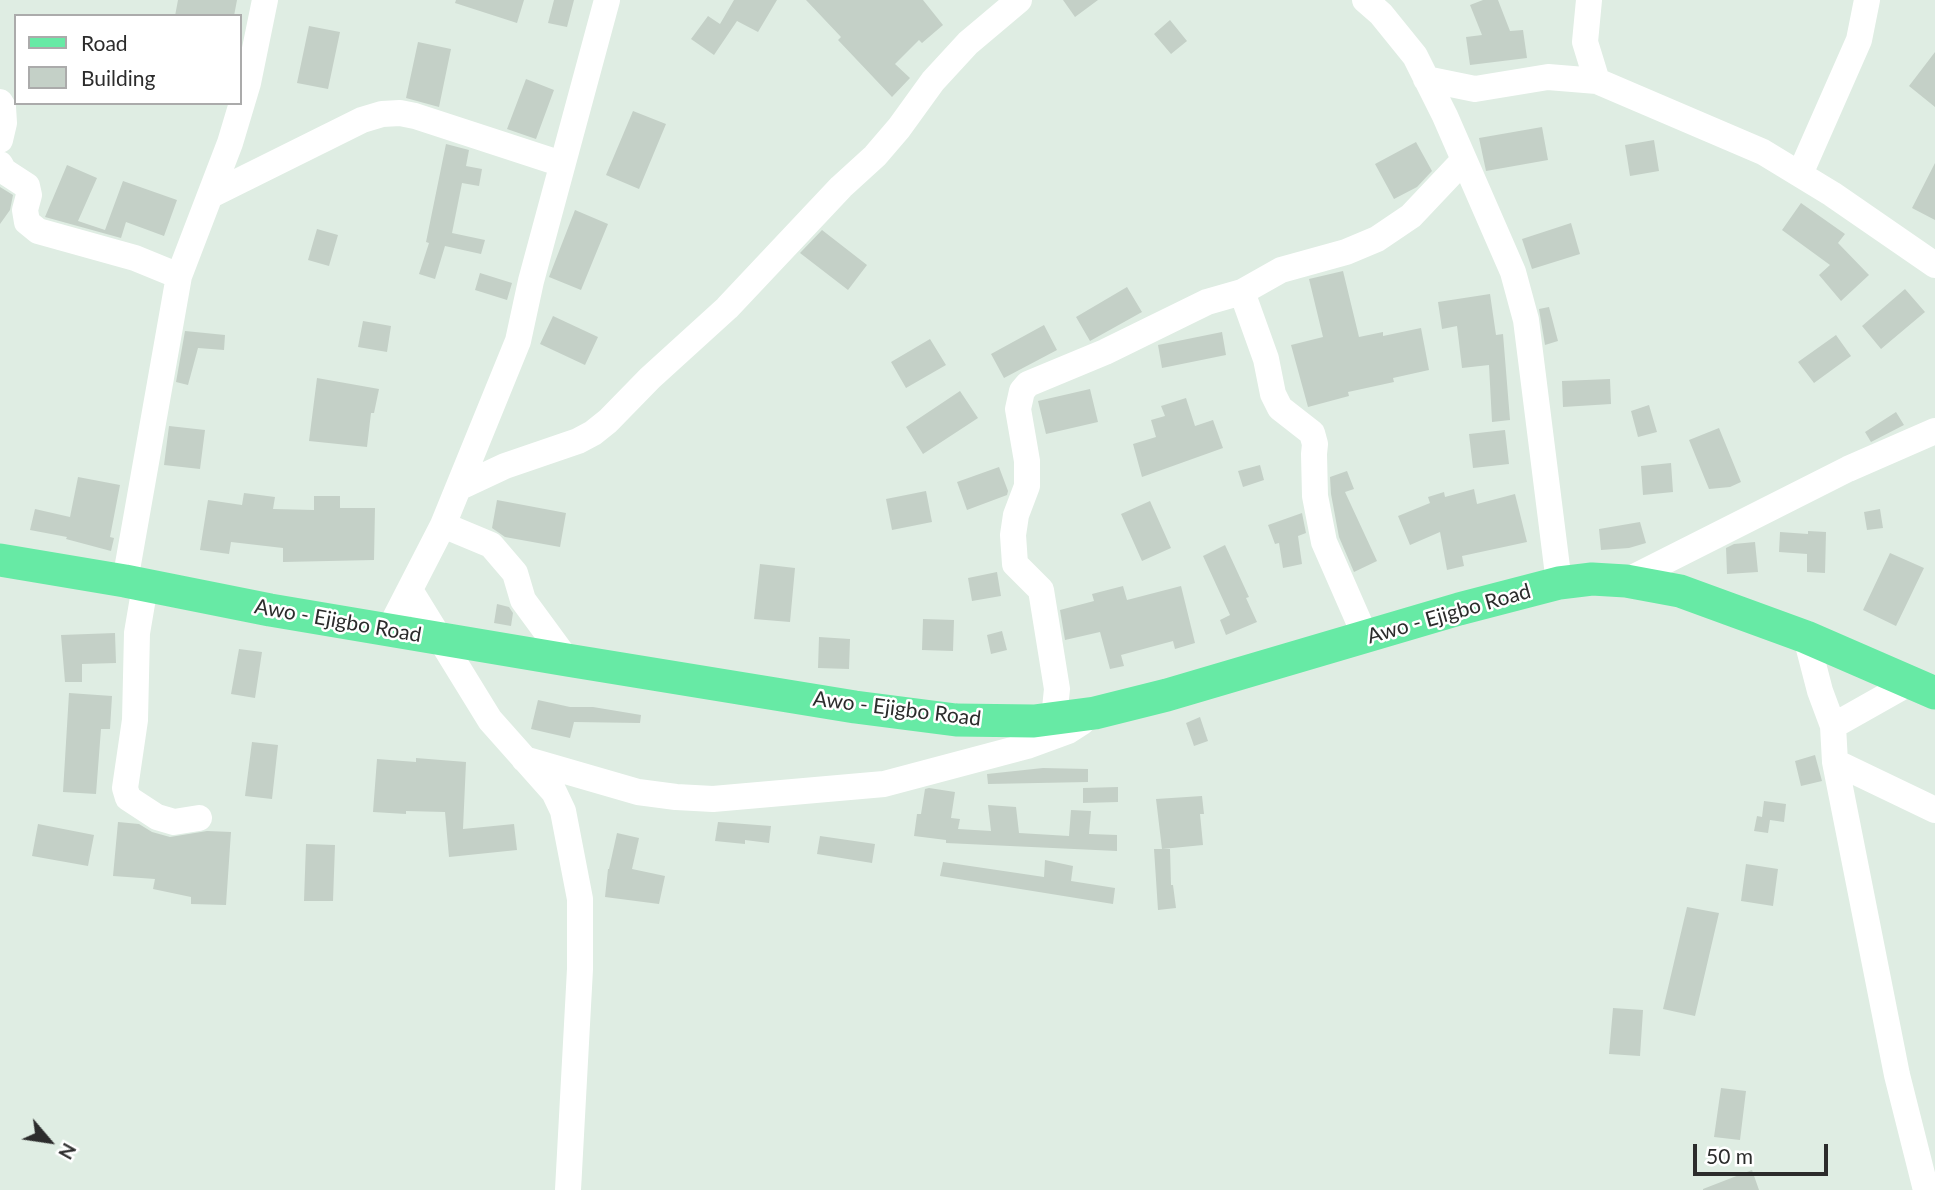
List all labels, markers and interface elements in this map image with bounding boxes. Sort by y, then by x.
legend [14,14,242,105]
text: Road [81,30,128,55]
text: Building [81,65,156,90]
street label: Awo - Ejigbo Road [1364,579,1534,649]
street label: Awo - Ejigbo Road [253,594,423,648]
street label: Awo - Ejigbo Road [812,686,982,732]
north arrow [14,1106,84,1176]
scale bar [1697,1130,1832,1174]
text: N [54,1139,81,1163]
text: 50 m [1706,1143,1753,1168]

